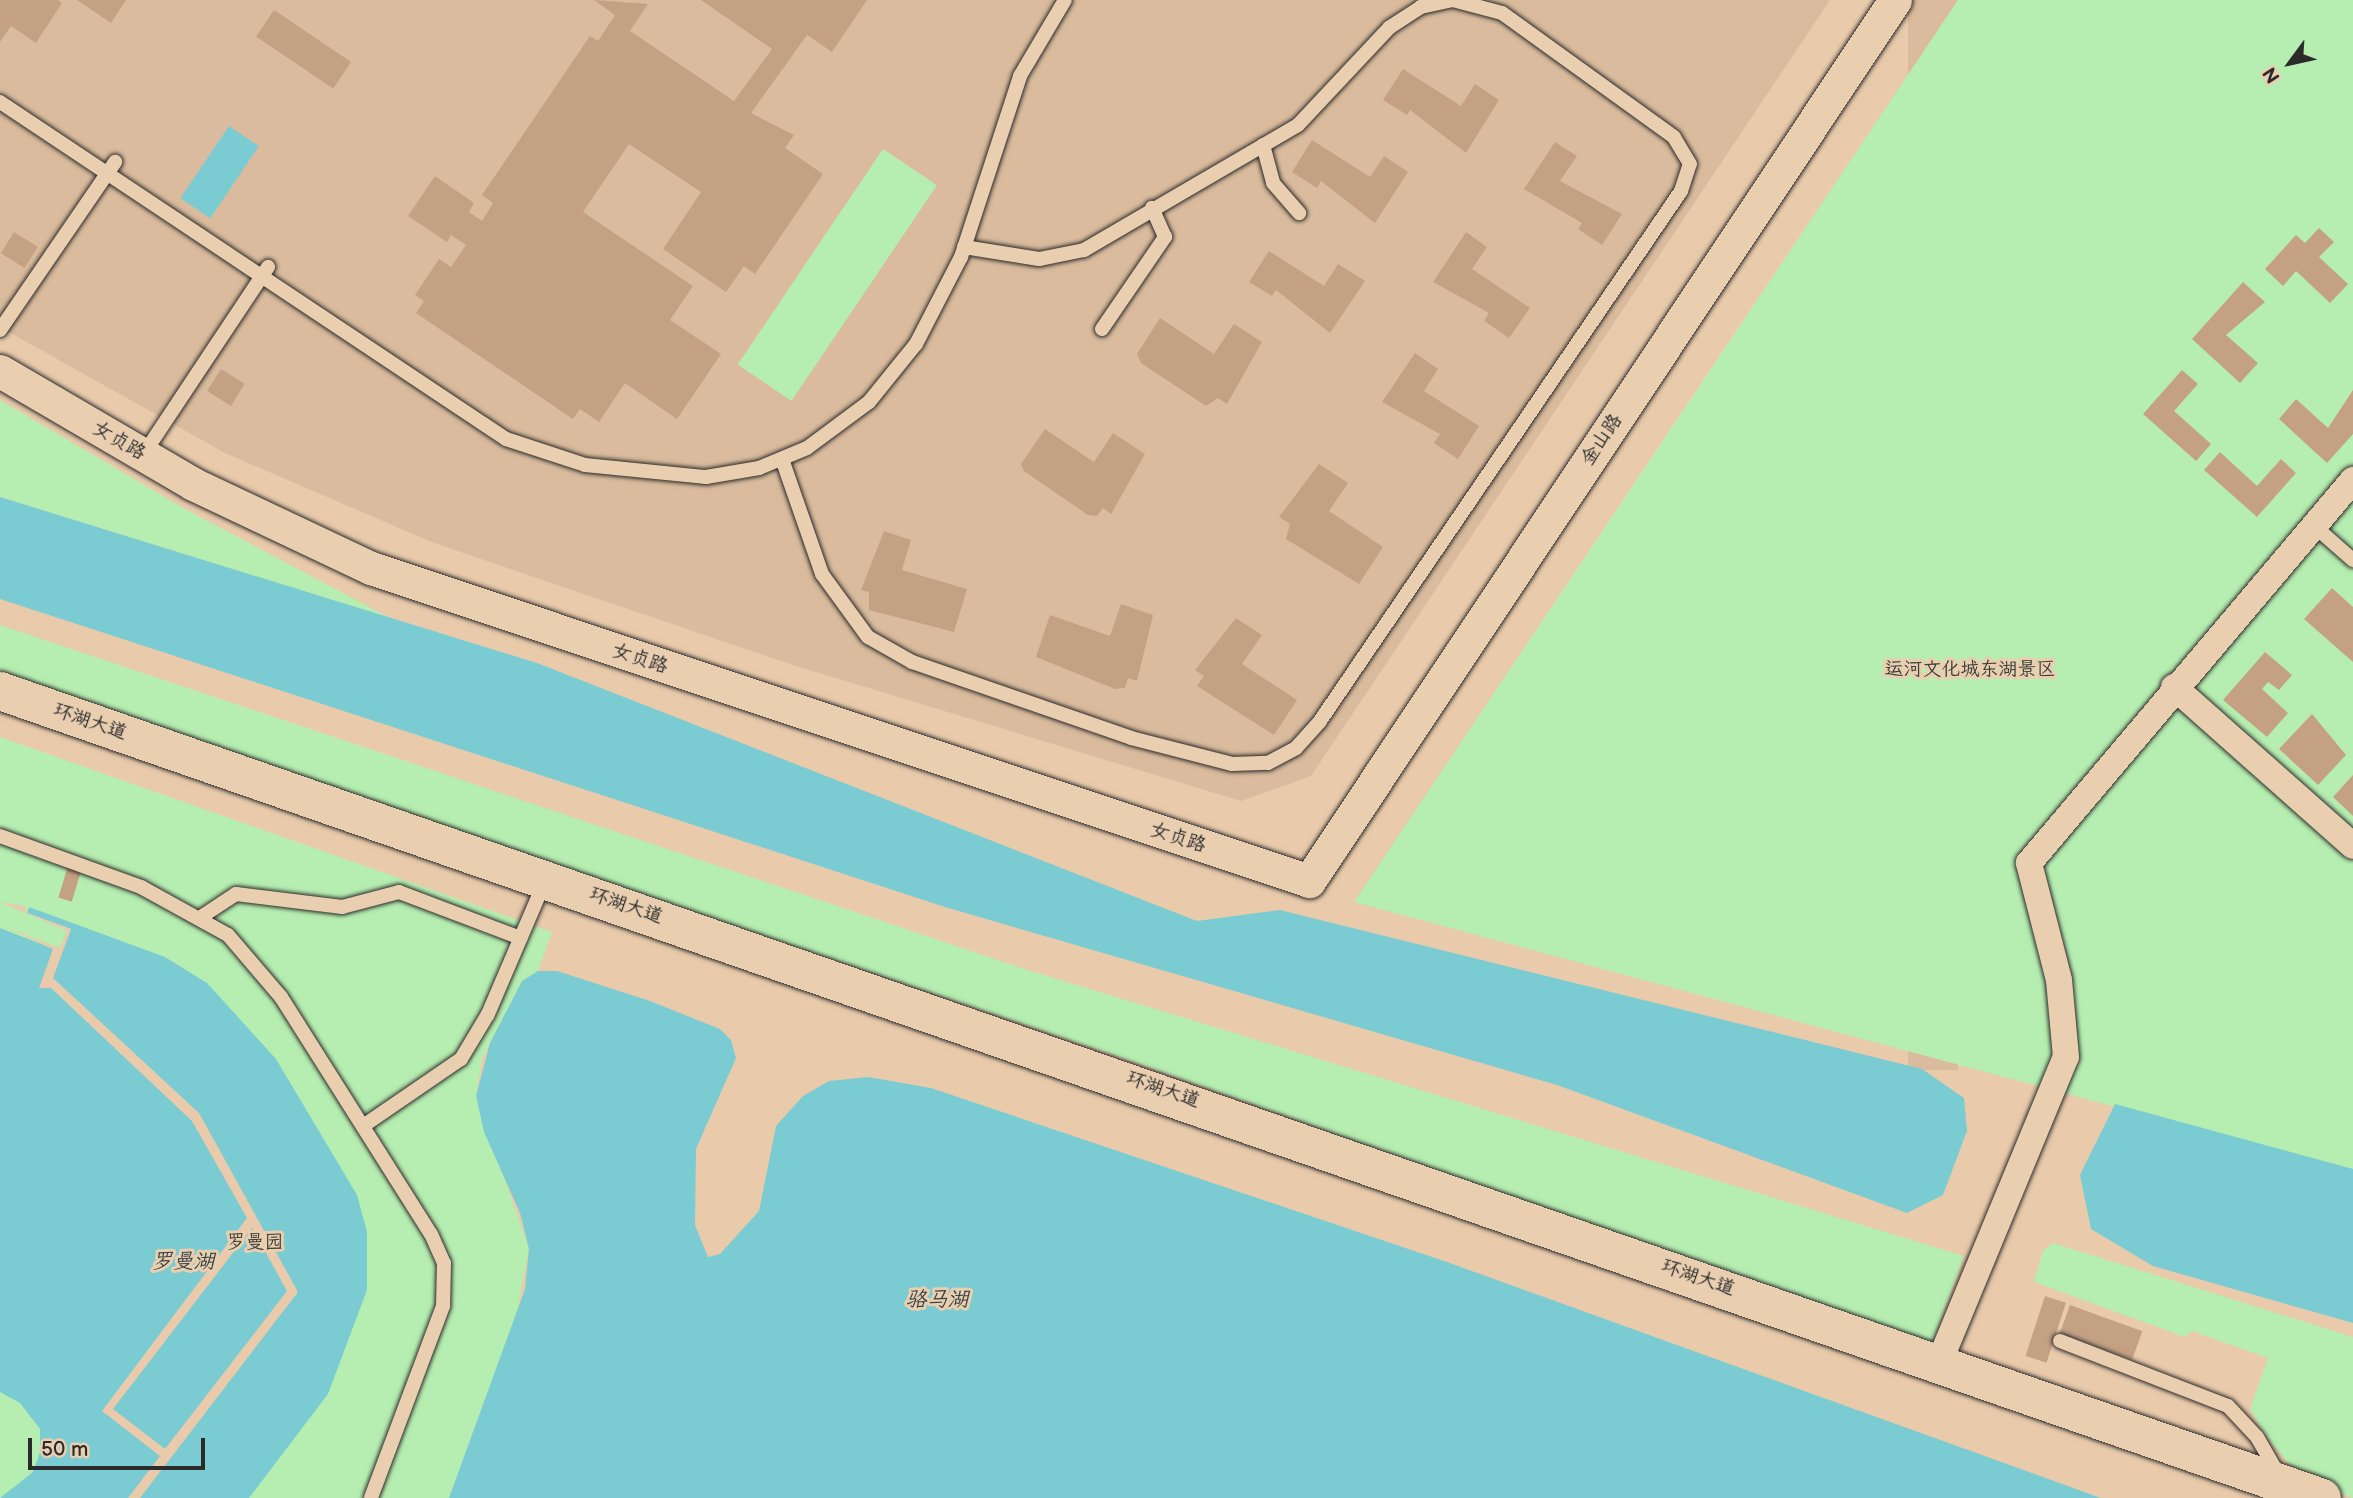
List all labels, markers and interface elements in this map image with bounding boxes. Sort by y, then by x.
north arrow [2255,28,2325,98]
text: N [2258,62,2286,87]
street label: 金山路 [1577,410,1627,470]
street label: 女贞路 [89,417,149,465]
street label: 女贞路 [609,639,671,679]
park label: 运河文化城东湖景区 [1885,659,2055,681]
street label: 环湖大道 [50,699,130,745]
street label: 女贞路 [1147,818,1209,858]
street label: 环湖大道 [586,883,666,929]
street label: 环湖大道 [1123,1067,1203,1113]
park label: 罗曼园 [227,1232,283,1254]
water label: 罗曼湖 [152,1249,214,1275]
street label: 环湖大道 [1658,1255,1738,1301]
water label: 骆马湖 [906,1287,968,1313]
scale bar [32,1424,208,1468]
text: 50 m [41,1437,88,1462]

